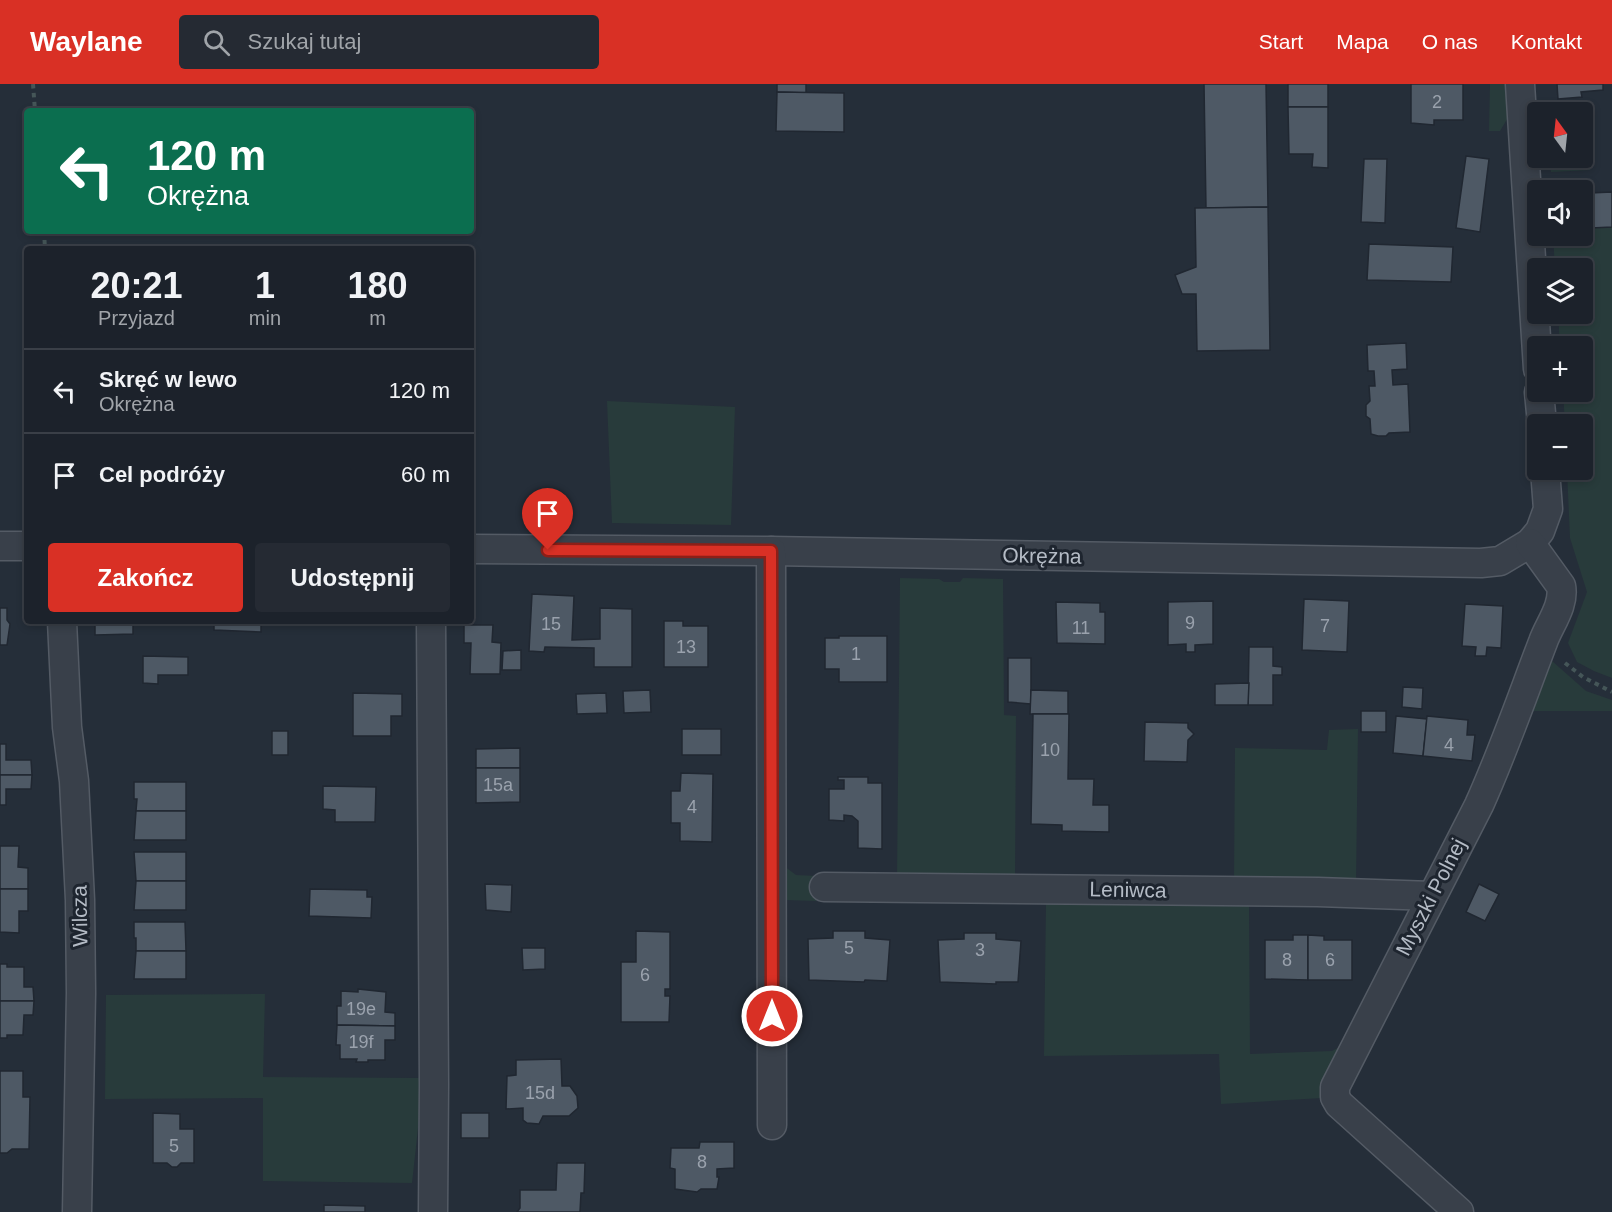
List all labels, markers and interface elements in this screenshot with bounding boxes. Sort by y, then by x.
search box [179,15,599,69]
text: Waylane [30,26,143,57]
icon: search [200,26,233,59]
text: Szukaj tutaj [248,29,361,54]
text: Start [1259,30,1303,53]
text: Mapa [1336,30,1389,53]
text: O nas [1422,30,1478,53]
text: Kontakt [1511,30,1582,53]
house number: 2 [1432,92,1442,112]
north arrow [1527,102,1593,168]
map controls [1527,102,1593,480]
icon: left [48,132,126,210]
text: 120 m [147,132,266,179]
button: sound [1527,180,1593,246]
text: Okrężna [147,181,249,211]
button: layers [1527,258,1593,324]
text: 20:21 [90,265,182,306]
text: 1 [255,265,275,306]
text: 180 [347,265,408,306]
text: Przyjazd [98,307,175,329]
text: min [249,307,281,329]
text: m [369,307,386,329]
button: + [1527,336,1593,402]
text: Skręć w lewo [99,367,237,392]
icon: left [48,375,81,408]
text: 120 m [389,378,450,403]
text: Okrężna [99,393,175,415]
button: − [1527,414,1593,480]
icon: arrive [48,459,81,492]
text: Cel podróży [99,462,225,487]
text: 60 m [401,462,450,487]
pin [522,488,573,550]
icon: arrive [531,497,564,530]
button: Zakończ [48,543,243,612]
button: Udostępnij [255,543,450,612]
street label: Okrężna [1002,543,1082,568]
house number: 9 [1185,613,1195,633]
house number: 15 [541,614,561,634]
house number: 7 [1320,616,1330,636]
house number: 11 [1072,618,1090,638]
house number: 13 [676,637,696,657]
house number: 1 [851,644,861,664]
house number: 4 [1444,735,1454,755]
house number: 10 [1040,740,1060,760]
house number: 15a [483,775,514,795]
house number: 4 [687,797,697,817]
street label: Myszki Polnej [1391,834,1470,959]
street label: Leniwca [1089,877,1167,902]
street label: Wilcza [67,885,92,947]
house number: 5 [844,938,854,958]
house number: 3 [975,940,985,960]
house number: 8 [1282,950,1292,970]
house number: 6 [1325,950,1335,970]
house number: 6 [640,965,650,985]
position arrow [740,984,804,1048]
house number: 19e [346,999,376,1019]
house number: 19f [348,1032,375,1052]
house number: 15d [525,1083,555,1103]
house number: 5 [169,1136,179,1156]
house number: 8 [697,1152,707,1172]

